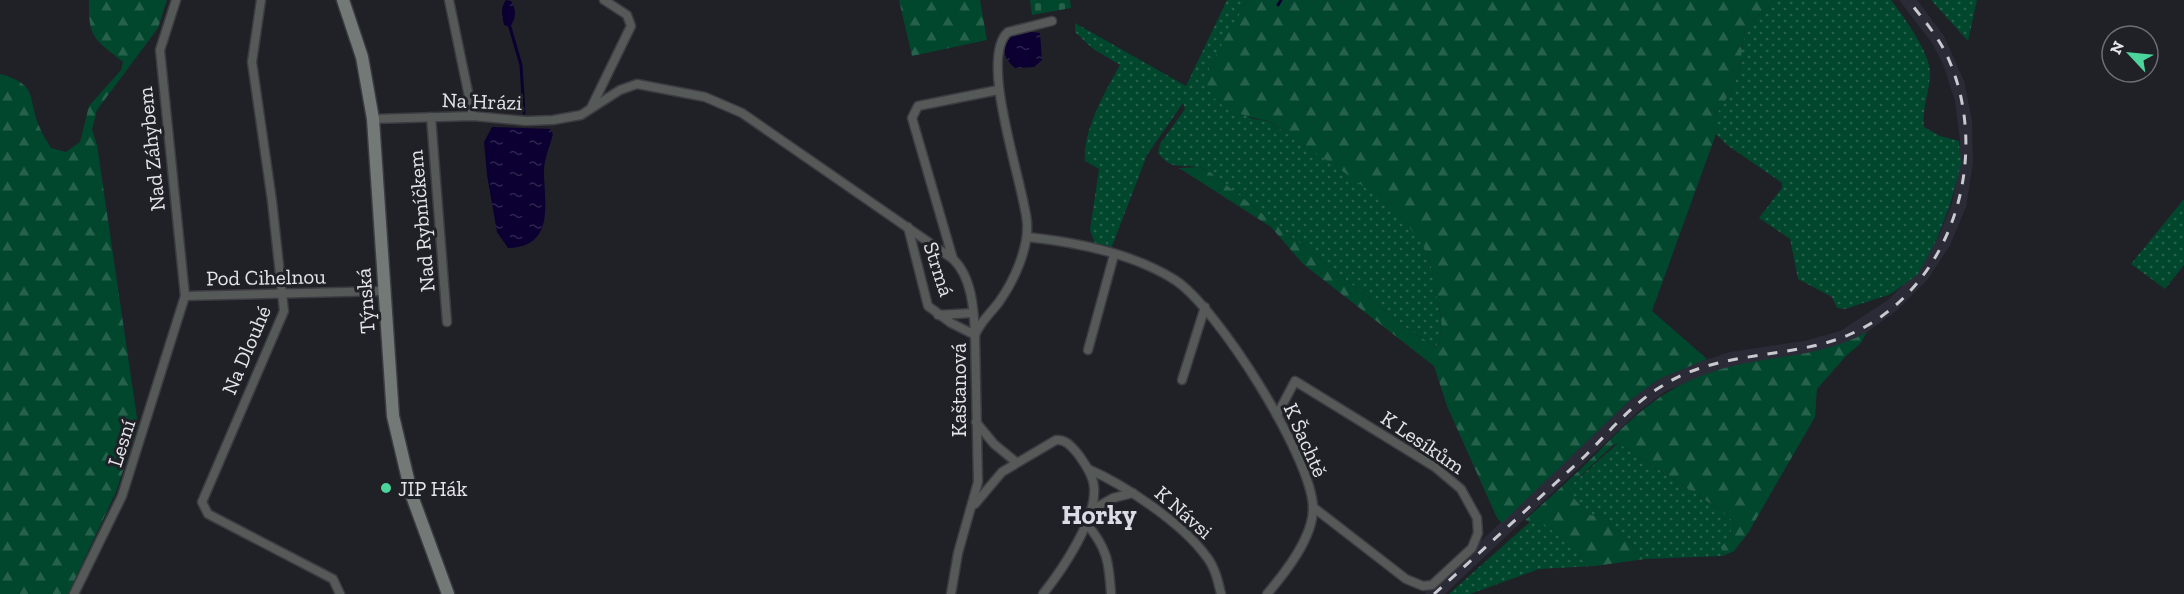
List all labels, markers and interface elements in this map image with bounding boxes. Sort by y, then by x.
north arrow [2100,24,2160,84]
text: N [2106,38,2128,57]
street label: Nad Záhybem [132,86,170,212]
street label: Na Hrázi [441,87,523,115]
street label: Nad Rybníčkem [402,149,440,293]
street label: Strmá [918,238,960,300]
street label: Pod Cihelnou [206,263,326,291]
street label: Týnská [350,267,380,335]
street label: Na Dlouhé [216,302,276,398]
street label: Kaštanová [946,343,971,437]
street label: K Šachtě [1279,399,1333,481]
street label: K Lesíkům [1377,405,1469,479]
street label: Lesní [102,416,140,470]
place label: JIP Hák [398,476,467,501]
street label: K Návsi [1150,480,1218,544]
marker: JIP Hák [379,481,393,495]
district label: Horky [1061,499,1137,531]

